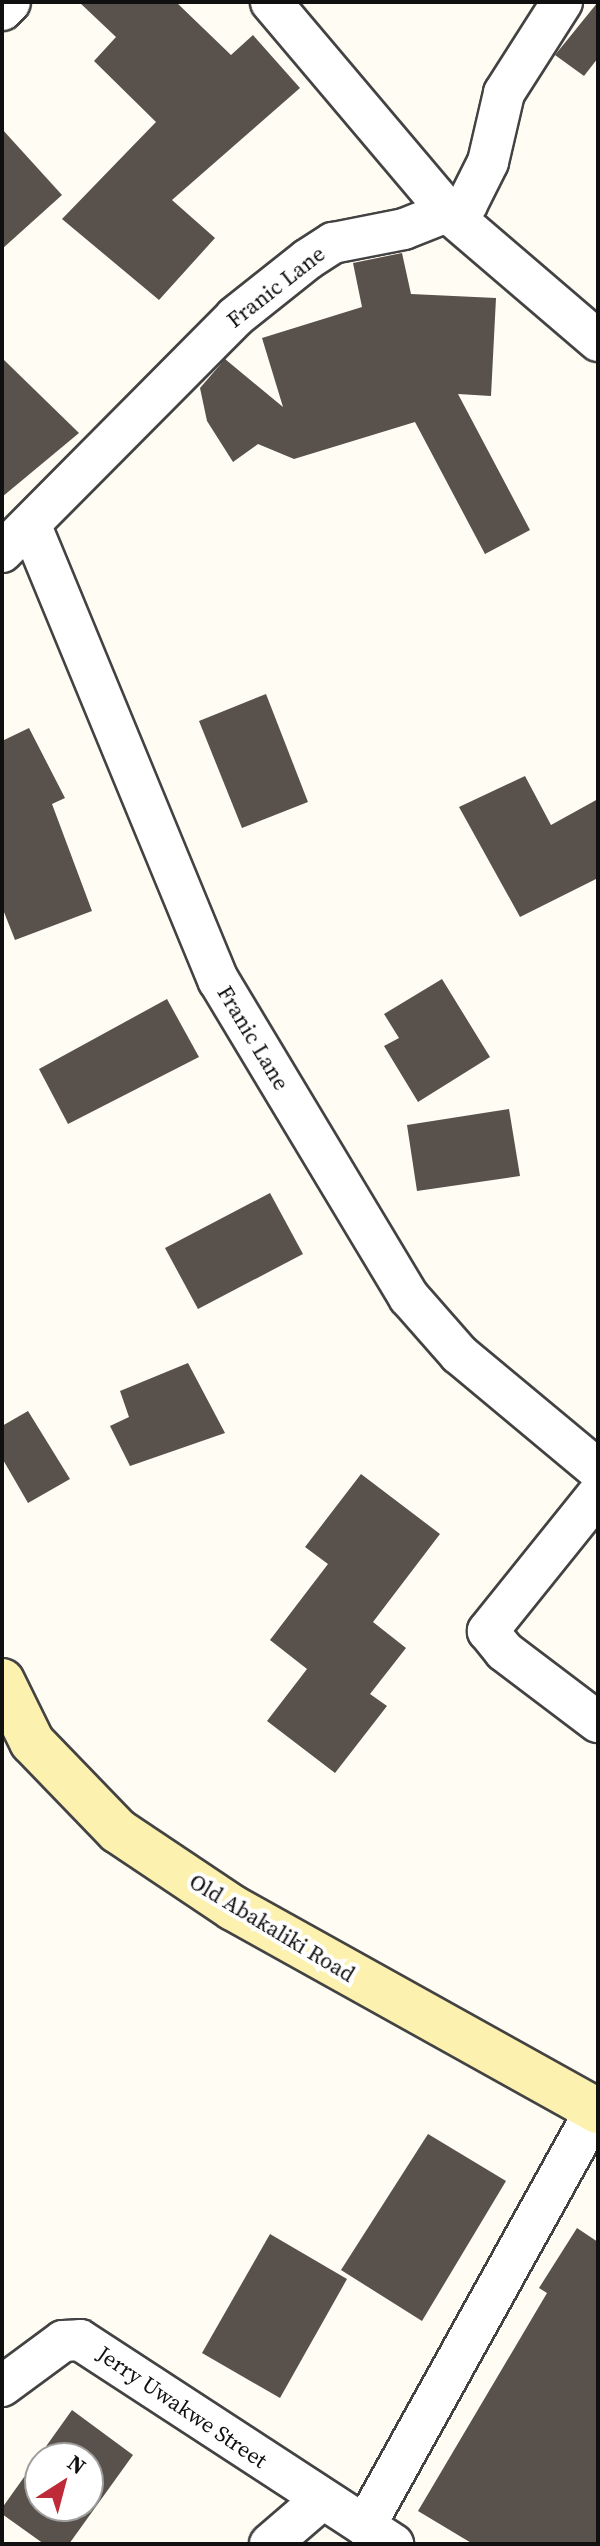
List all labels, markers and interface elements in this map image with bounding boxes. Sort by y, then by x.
street label: Franic Lane [222,241,330,333]
street label: Franic Lane [212,981,294,1095]
street label: Old Abakaliki Road [185,1868,359,1988]
street label: Jerry Uwakwe Street [92,2340,272,2474]
north arrow [24,2442,104,2522]
text: N [62,2447,92,2481]

